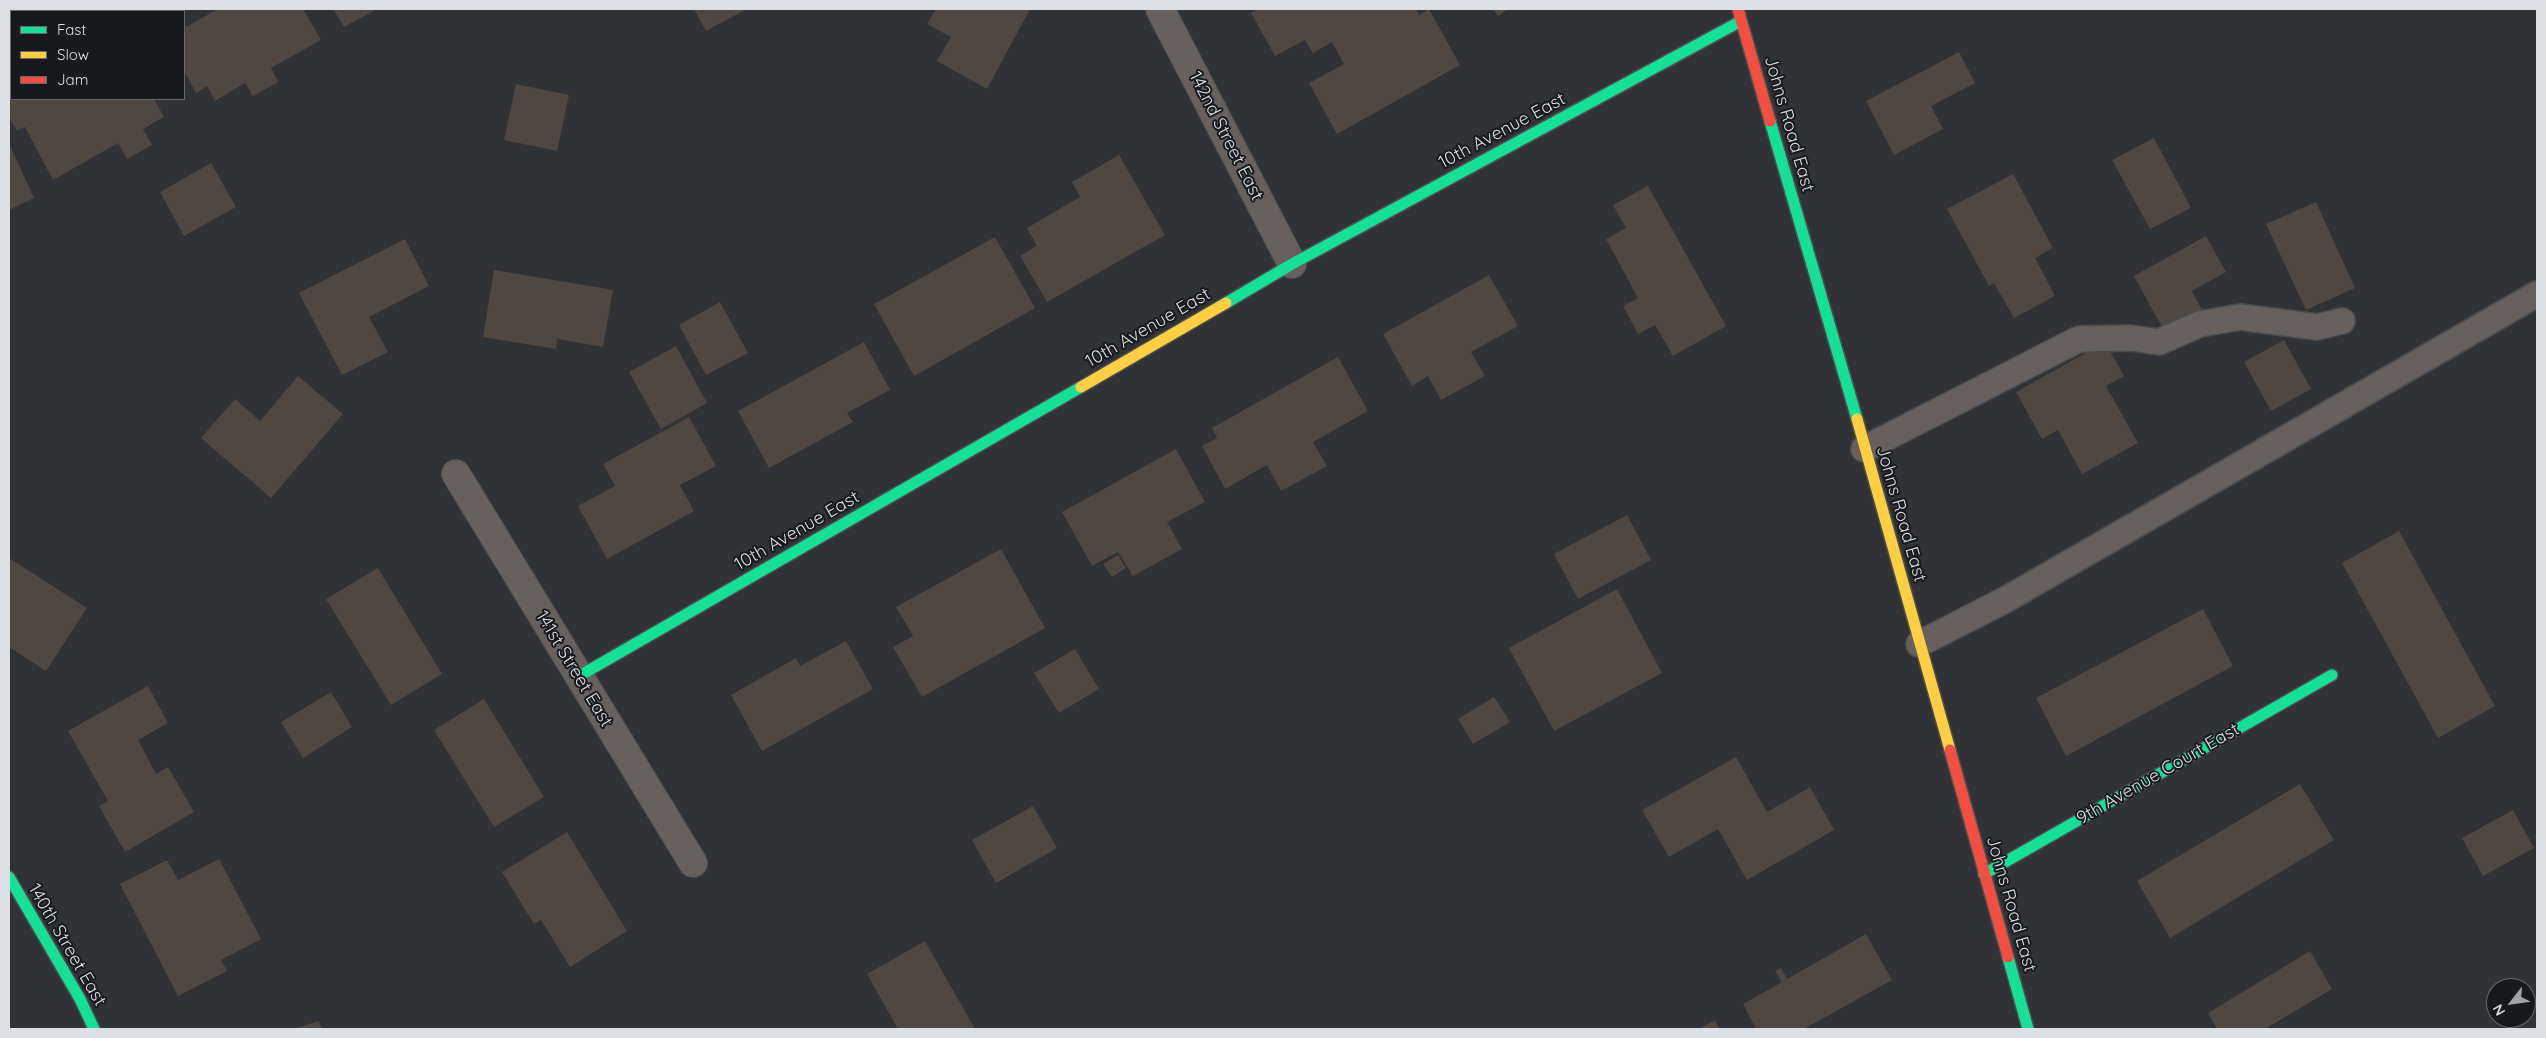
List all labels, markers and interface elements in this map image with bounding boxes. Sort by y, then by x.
legend [10,10,185,100]
text: Fast [57,20,86,39]
text: Slow [57,45,89,64]
street label: Johns Road East [1759,54,1819,194]
street label: 142nd Street East [1184,68,1268,204]
text: Jam [57,70,88,89]
street label: 10th Avenue East [1435,88,1569,174]
street label: 10th Avenue East [1082,283,1214,373]
street label: Johns Road East [1871,444,1931,584]
street label: 10th Avenue East [731,486,863,576]
street label: 141st Street East [531,607,617,731]
street label: 9th Avenue Court East [2073,719,2243,829]
street label: Johns Road East [1981,834,2041,974]
street label: 140th Street East [23,880,111,1010]
north arrow [2486,978,2536,1028]
text: N [2489,1001,2509,1019]

